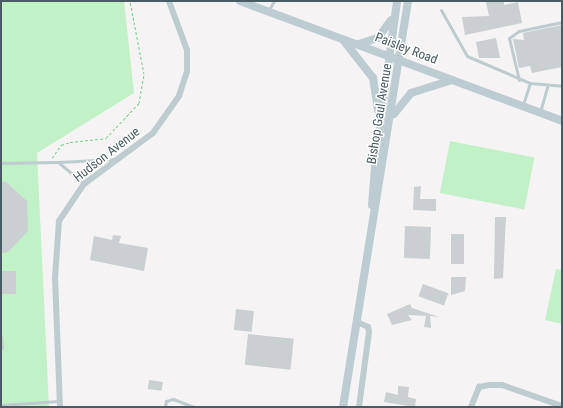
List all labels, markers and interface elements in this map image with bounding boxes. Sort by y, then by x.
street label: Paisley Road [373,30,439,68]
street label: Bishop Gaul Avenue [364,63,396,165]
street label: Hudson Avenue [71,124,143,186]

